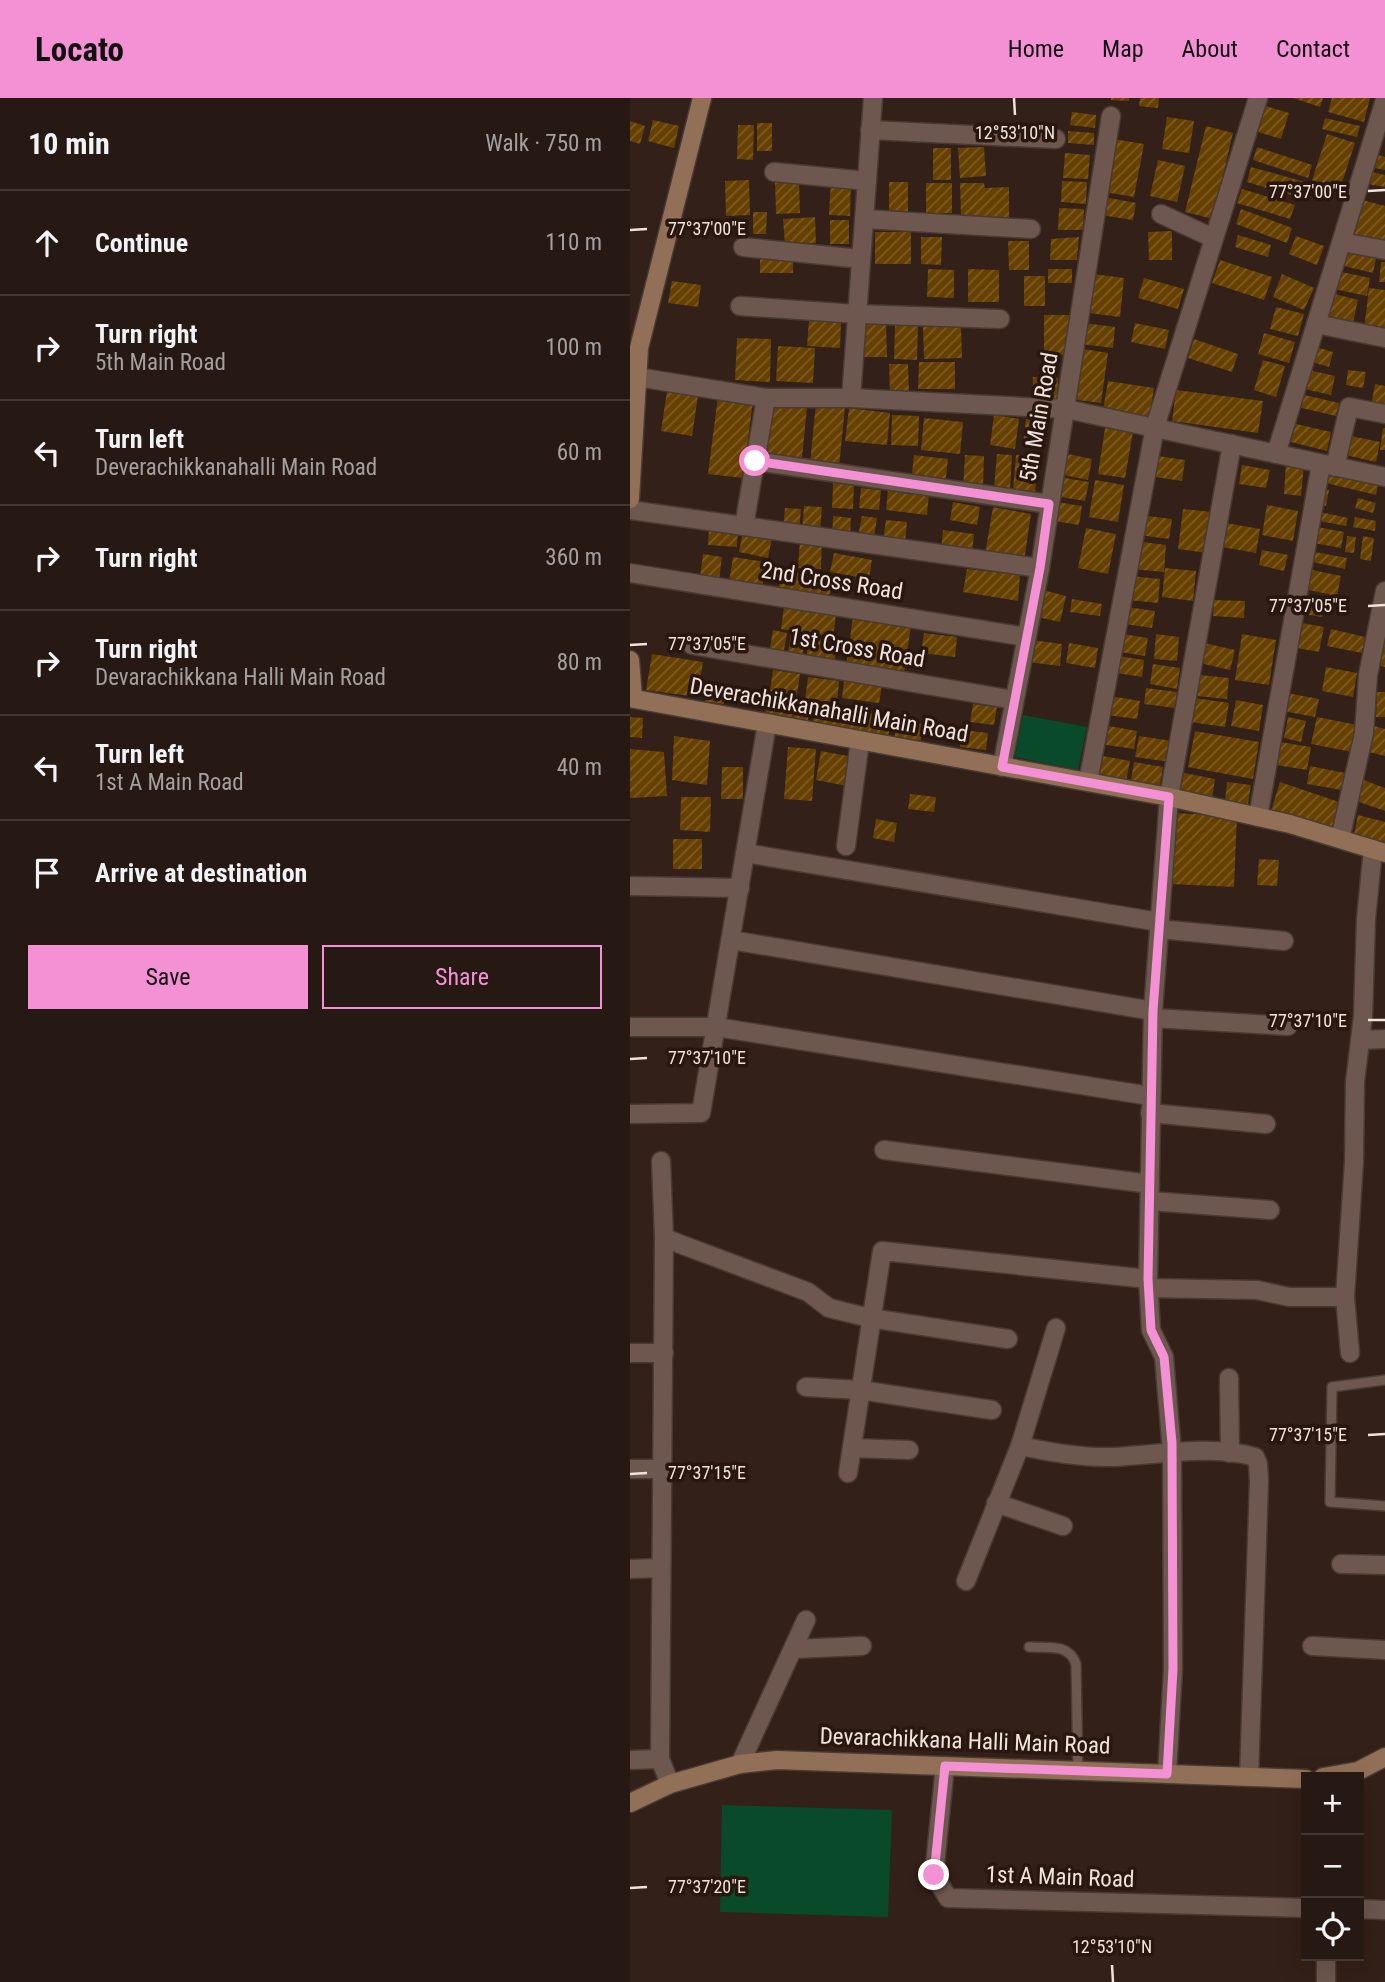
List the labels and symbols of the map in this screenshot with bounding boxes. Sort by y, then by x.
text: 12°53'10"N [975,122,1055,143]
text: 77°37'00"E [1269,181,1347,202]
text: 77°37'00"E [668,218,746,239]
street label: 5th Main Road [1014,350,1064,484]
route start [739,445,770,476]
street label: 2nd Cross Road [759,556,905,606]
text: 77°37'05"E [1269,595,1347,616]
street label: 1st Cross Road [787,623,927,673]
text: 77°37'05"E [668,633,746,654]
street label: Deverachikkanahalli Main Road [688,672,970,748]
text: 77°37'10"E [1269,1010,1347,1031]
text: 77°37'10"E [668,1047,746,1068]
text: 77°37'15"E [1269,1424,1347,1445]
text: 77°37'15"E [668,1462,746,1483]
street label: Devarachikkana Halli Main Road [819,1722,1111,1760]
route end [918,1859,949,1890]
street label: 1st A Main Road [985,1861,1135,1893]
text: 77°37'20"E [668,1876,746,1897]
text: 12°53'10"N [1072,1936,1152,1957]

